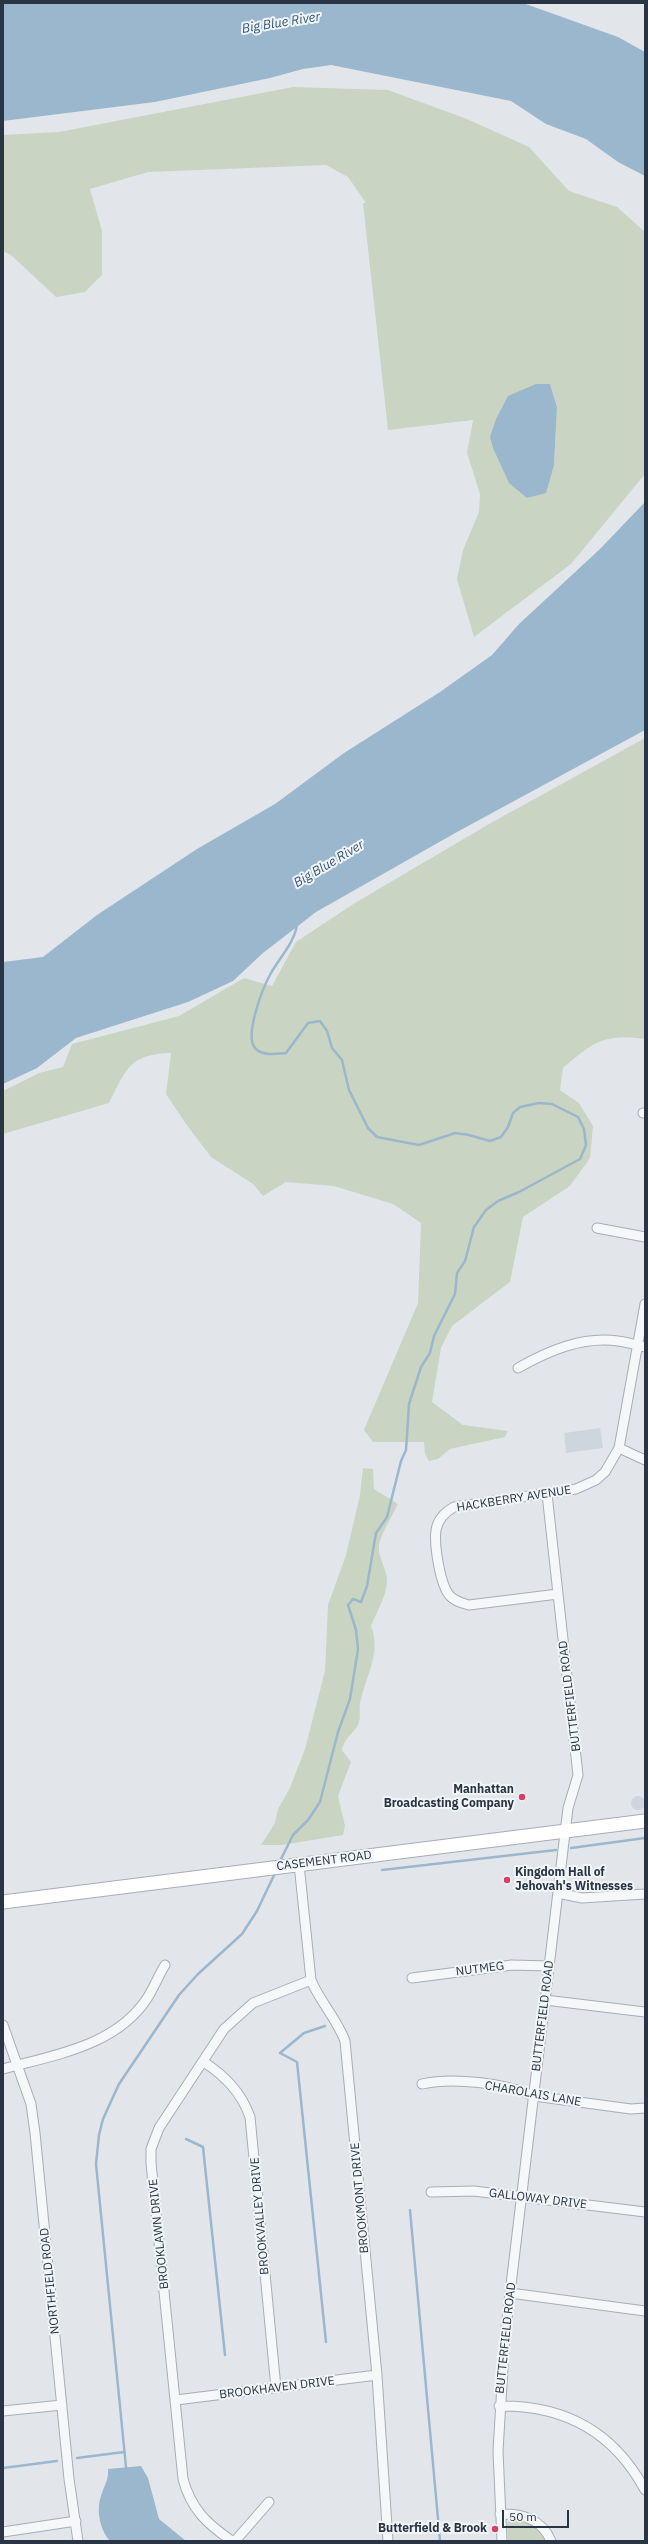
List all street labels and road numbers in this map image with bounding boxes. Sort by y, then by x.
street label: HACKBERRY AVENUE [456,1483,572,1515]
street label: BUTTERFIELD ROAD [556,1640,584,1752]
street label: CASEMENT ROAD [276,1848,372,1874]
street label: NUTMEG [455,1959,505,1979]
street label: BUTTERFIELD ROAD [529,1960,557,2072]
street label: CHAROLAIS LANE [484,2078,582,2110]
street label: BROOKMONT DRIVE [348,2142,372,2254]
street label: BROOKVALLEY DRIVE [248,2157,272,2275]
street label: BROOKLAWN DRIVE [146,2178,172,2290]
street label: GALLOWAY DRIVE [488,2186,588,2212]
street label: NORTHFIELD ROAD [37,2227,63,2335]
street label: BUTTERFIELD ROAD [493,2282,519,2394]
street label: BROOKHAVEN DRIVE [218,2374,336,2402]

